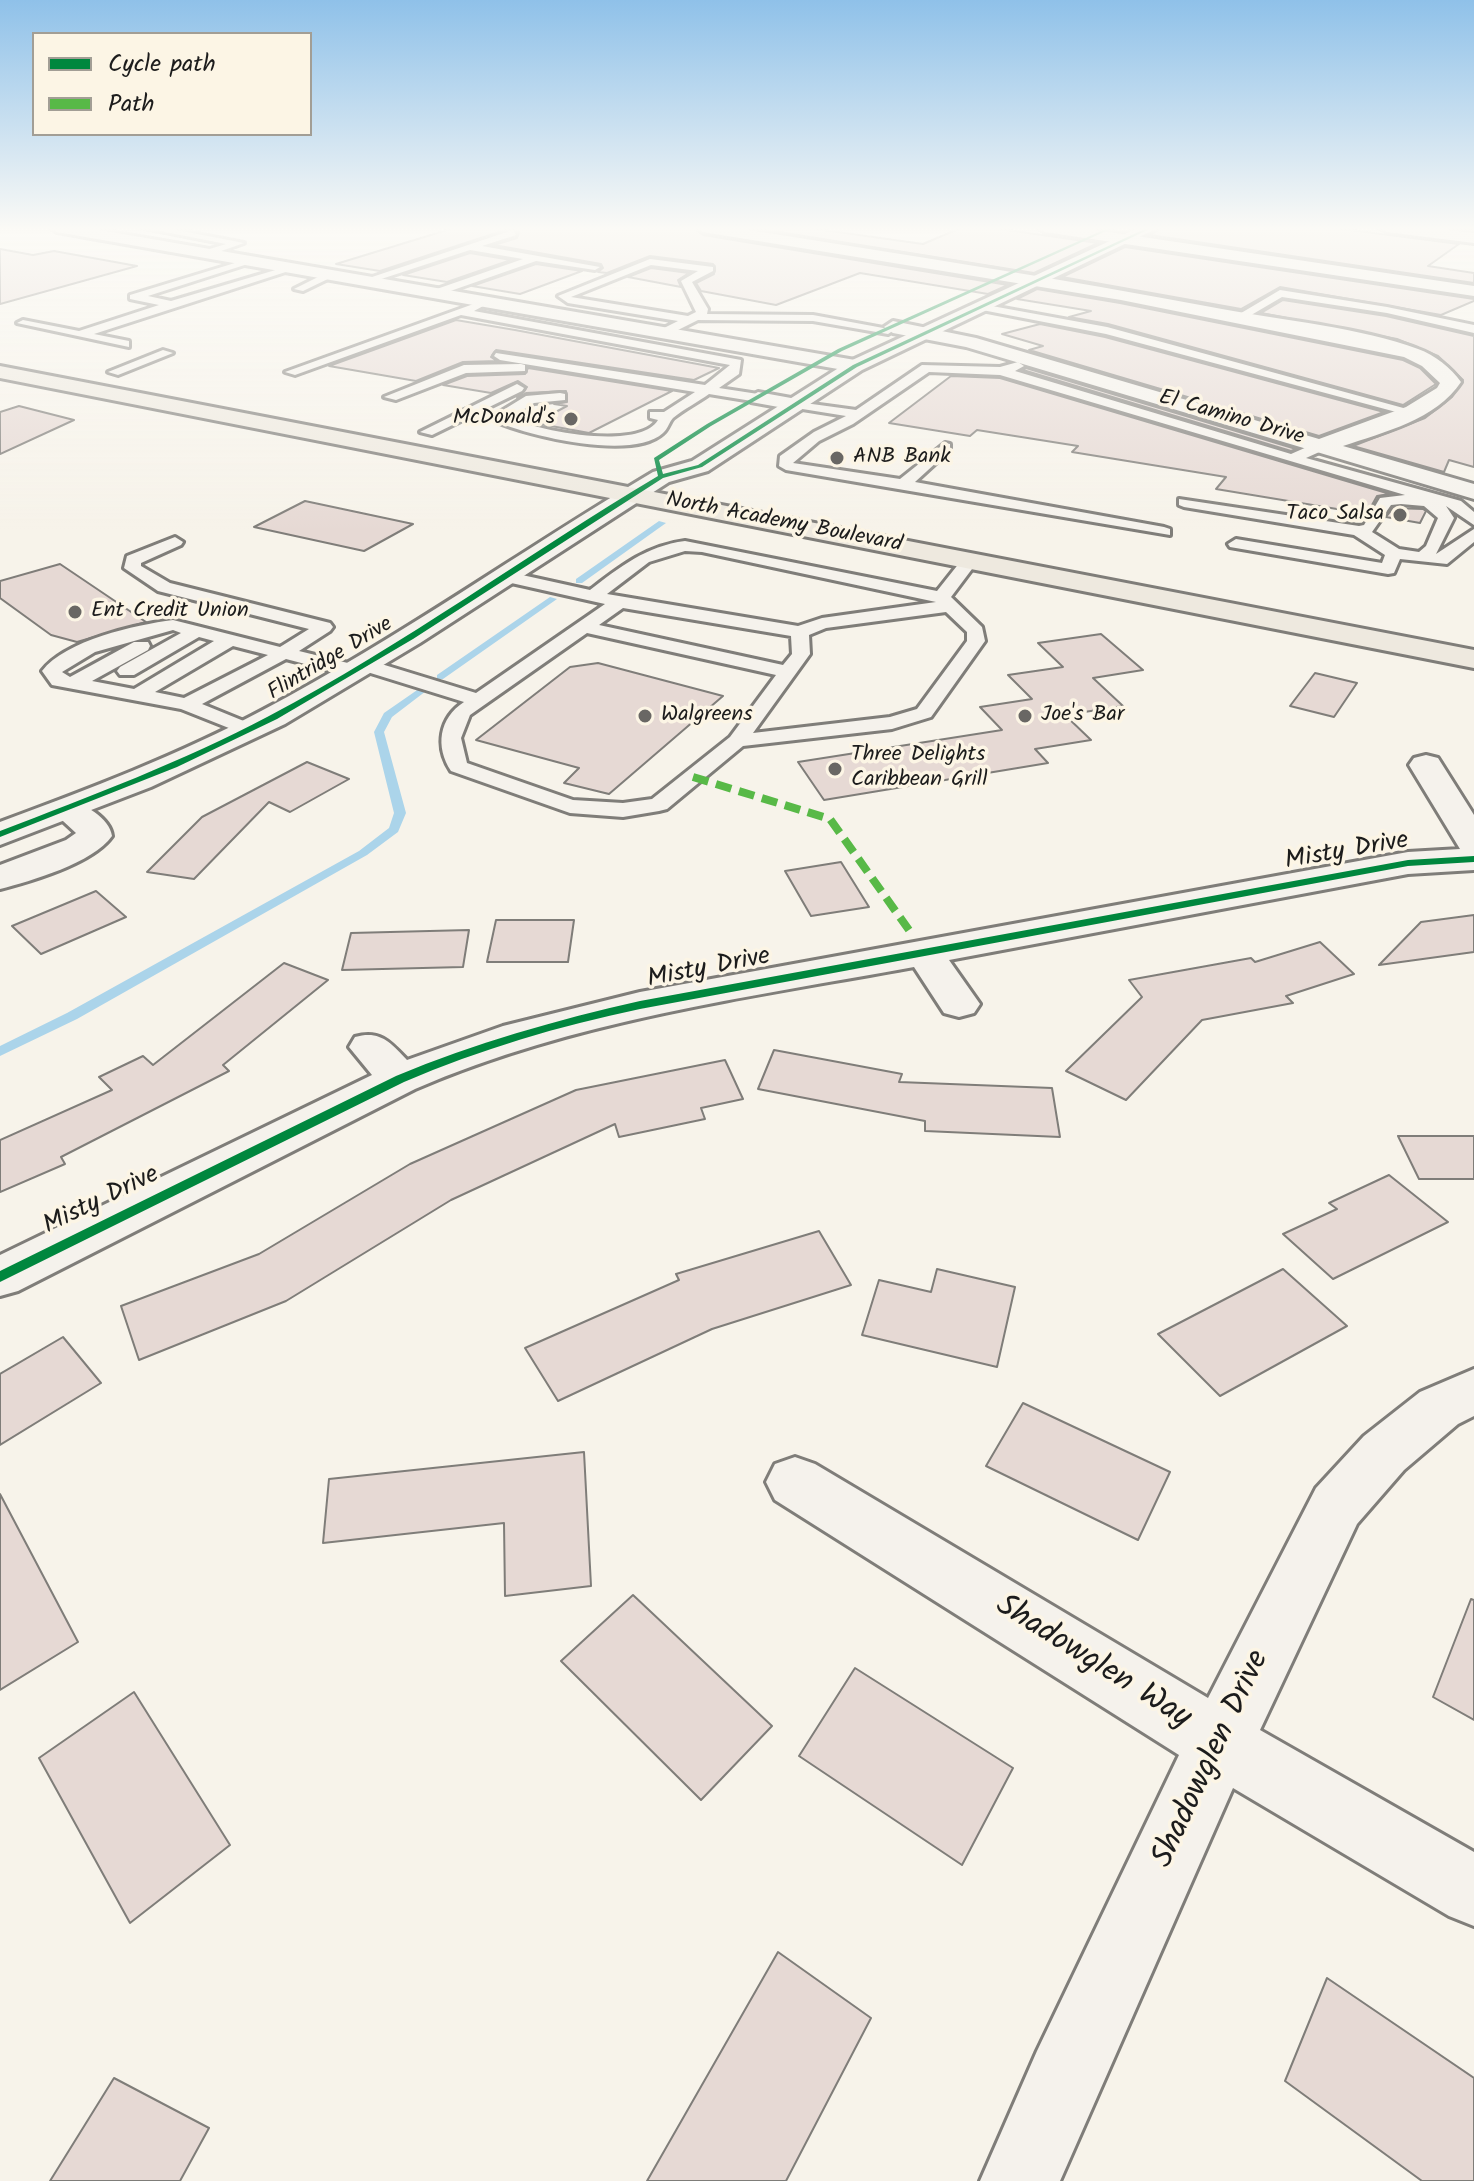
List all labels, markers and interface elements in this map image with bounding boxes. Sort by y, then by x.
legend [32,32,312,136]
text: Cycle path [108,45,216,84]
text: Path [108,85,154,124]
street label: El Camino Drive [1155,386,1307,452]
place label: McDonald's [453,406,555,432]
marker: McDonald's [562,410,580,428]
place label: ANB Bank [853,445,950,471]
marker: ANB Bank [828,449,846,467]
street label: North Academy Boulevard [664,488,904,560]
place label: Taco Salsa [1286,502,1384,528]
marker: Taco Salsa [1391,506,1409,524]
place label: Ent Credit Union [91,599,249,625]
marker: Ent Credit Union [66,603,84,621]
street label: Flintridge Drive [264,612,398,708]
place label: Walgreens [661,703,753,729]
place label: Joe's Bar [1041,703,1124,729]
marker: Walgreens [636,707,654,725]
marker: Joe's Bar [1016,707,1034,725]
place label: Three Delights Caribbean Grill [851,743,988,794]
marker: Three Delights Caribbean Grill [826,760,844,778]
street label: Misty Drive [1283,827,1411,879]
street label: Misty Drive [645,943,773,997]
street label: Misty Drive [39,1161,165,1243]
street label: Shadowglen Way [987,1588,1197,1740]
street label: Shadowglen Drive [1146,1645,1280,1875]

